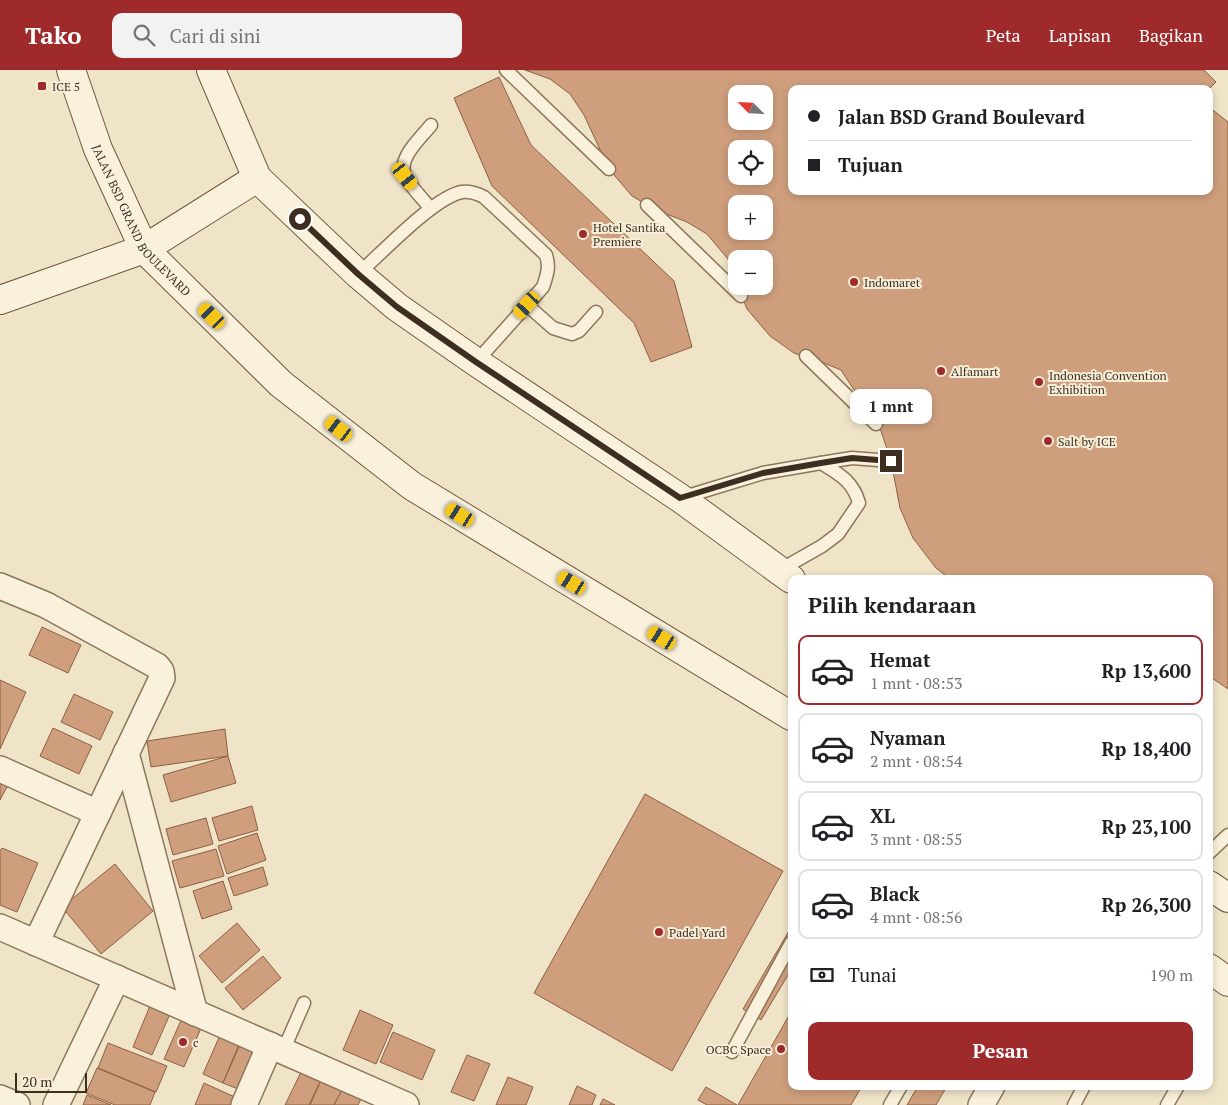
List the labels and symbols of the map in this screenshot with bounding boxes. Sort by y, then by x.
place label: ICE 5 [52,79,80,94]
marker: ICE 5 [36,80,48,92]
north arrow [728,85,772,130]
street label: JALAN BSD GRAND BOULEVARD [90,142,194,299]
car [389,160,420,192]
route start [289,208,311,230]
place label: Hotel Santika Premiere [593,220,665,249]
marker: Hotel Santika Premiere [577,228,589,240]
place label: Indomaret [864,275,921,290]
marker: Indomaret [848,276,860,288]
car [511,289,542,321]
car [195,300,228,332]
place label: Alfamart [951,364,999,379]
marker: Alfamart [935,365,947,377]
place label: Indonesia Convention Exhibition [1049,368,1167,397]
marker: Indonesia Convention Exhibition [1033,376,1045,388]
callout: 1 mnt [850,388,932,424]
car [322,414,355,444]
place label: Salt by ICE [1058,434,1116,449]
marker: Salt by ICE [1042,435,1054,447]
route end [880,450,902,472]
car [443,501,476,529]
car [555,569,588,597]
car [645,624,678,652]
place label: Padel Yard [669,925,726,940]
marker: Padel Yard [653,926,665,938]
place label: c [193,1035,199,1050]
marker: c [177,1036,189,1048]
place label: OCBC Space [706,1042,771,1057]
marker: OCBC Space [775,1043,787,1055]
scale bar [15,1070,88,1093]

